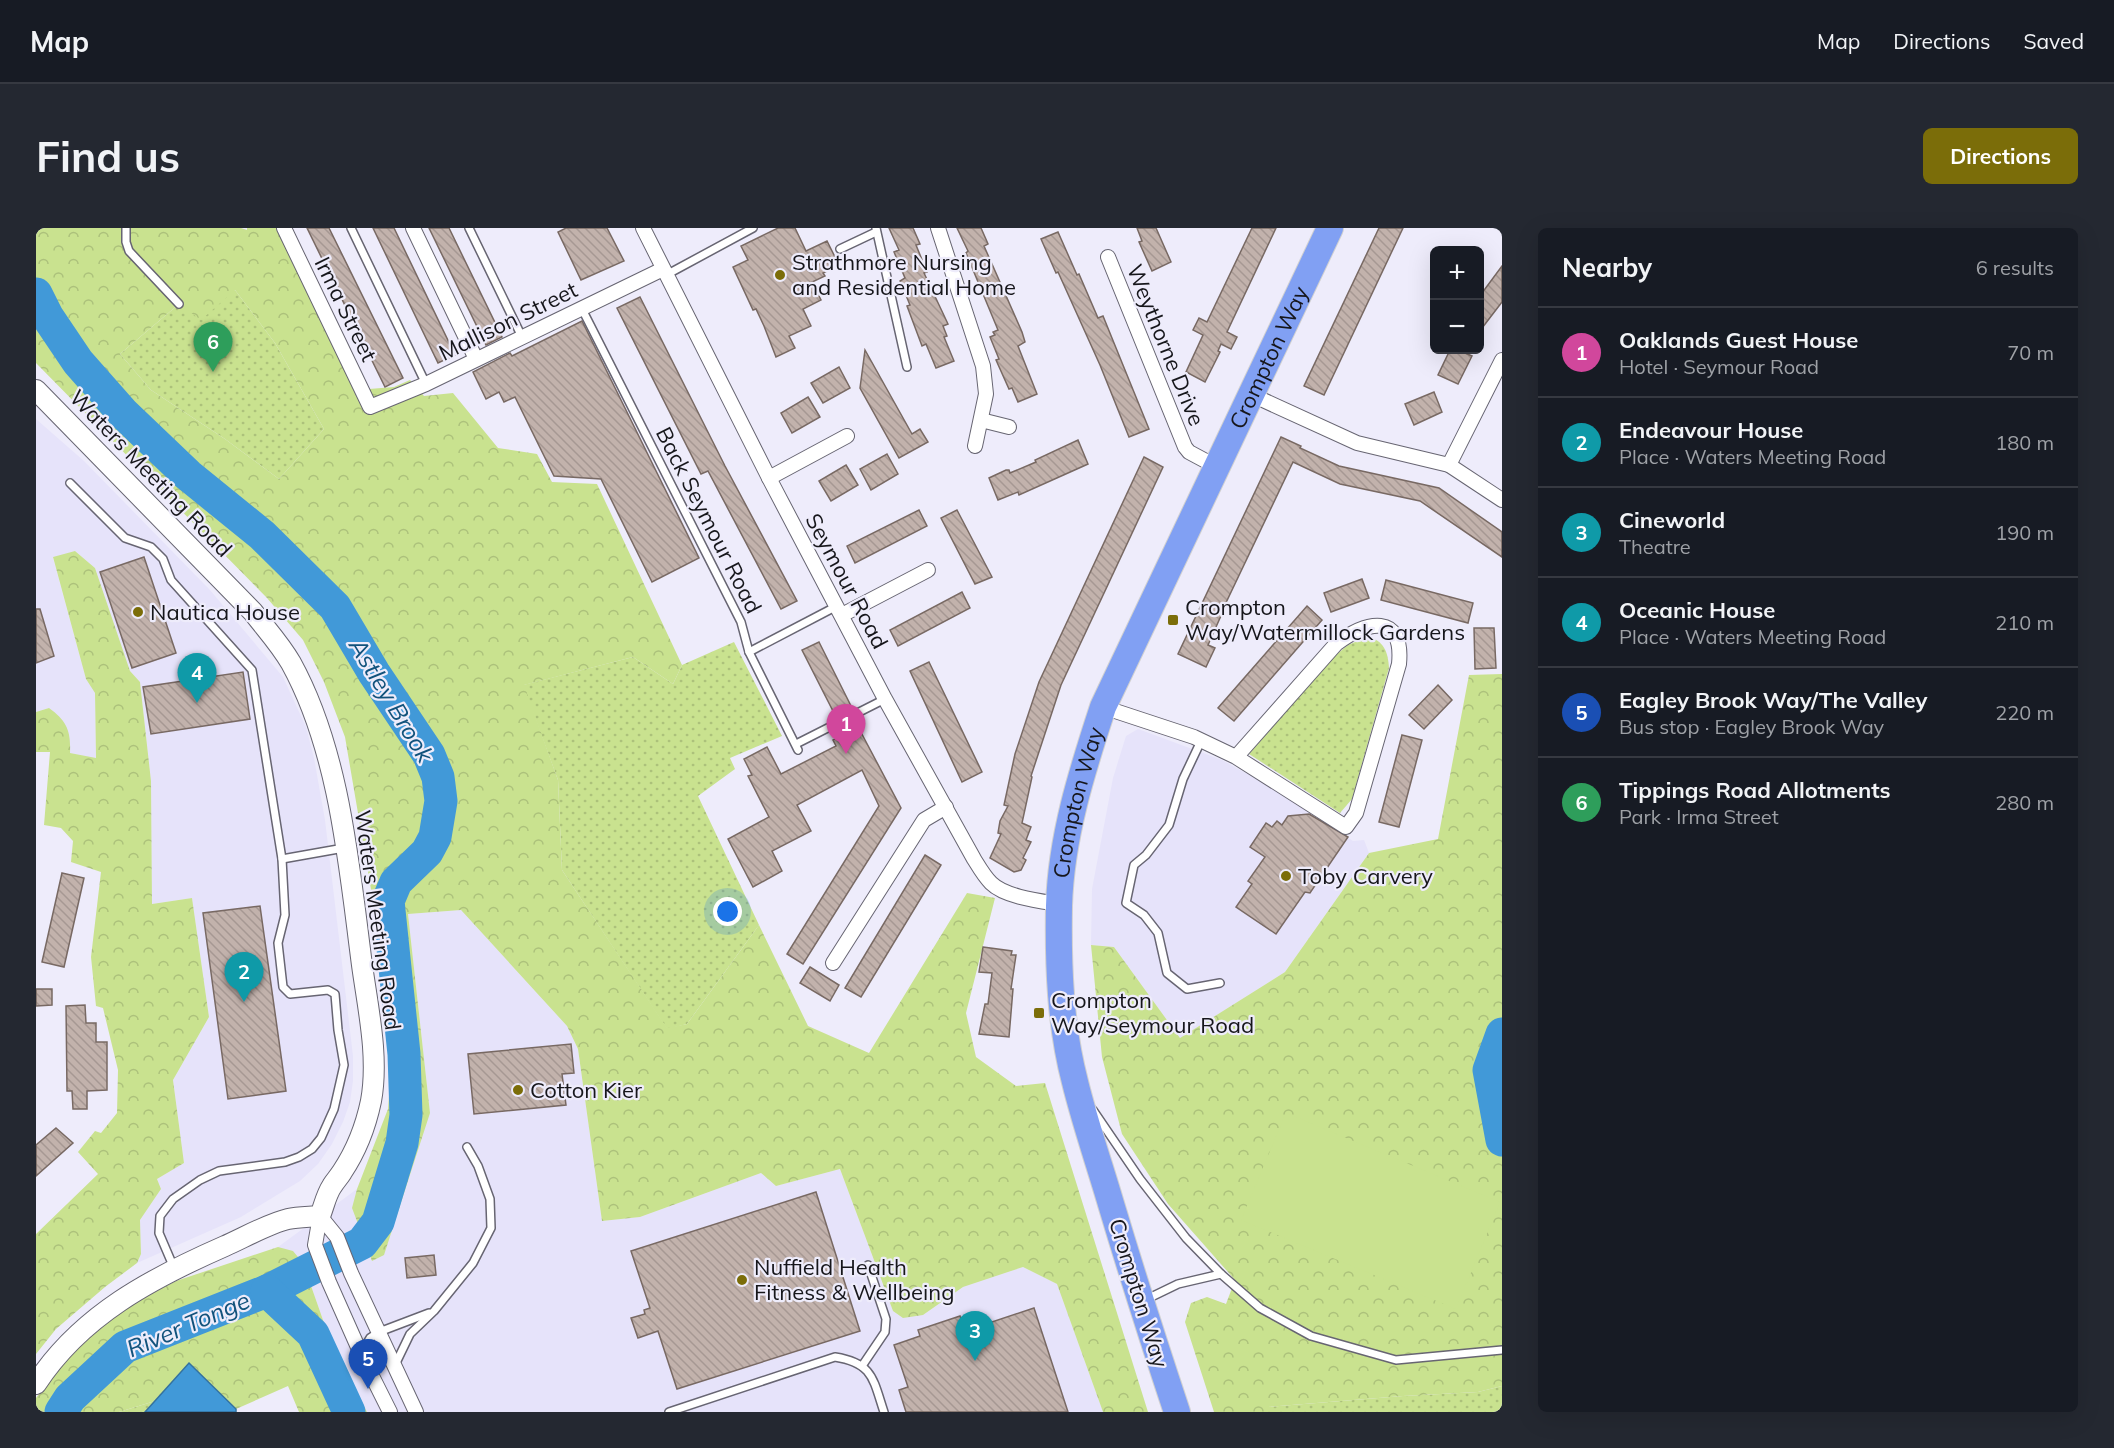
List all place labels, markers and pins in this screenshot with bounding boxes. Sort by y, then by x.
place label: Strathmore Nursing and Residential Home [792,248,1016,301]
marker: Strathmore Nursing and Residential Home [773,268,787,282]
pin: 6 [194,322,232,372]
place label: Crompton Way/Watermillock Gardens [1185,593,1465,646]
place label: Nautica House [150,598,300,626]
marker: Nautica House [131,605,145,619]
marker: Crompton Way/Watermillock Gardens [1166,613,1180,627]
pin: 4 [178,654,216,703]
pin: 1 [826,704,866,754]
place label: Toby Carvery [1298,862,1433,890]
marker: Toby Carvery [1279,869,1293,883]
pin: 2 [224,952,264,1002]
place label: Crompton Way/Seymour Road [1051,986,1254,1039]
marker: Crompton Way/Seymour Road [1032,1006,1046,1020]
place label: Cotton Kier [530,1076,642,1104]
marker: Cotton Kier [511,1083,525,1097]
place label: Nuffield Health Fitness & Wellbeing [754,1253,954,1306]
marker: Nuffield Health Fitness & Wellbeing [735,1273,749,1287]
pin: 3 [956,1312,994,1361]
pin: 5 [348,1340,388,1389]

